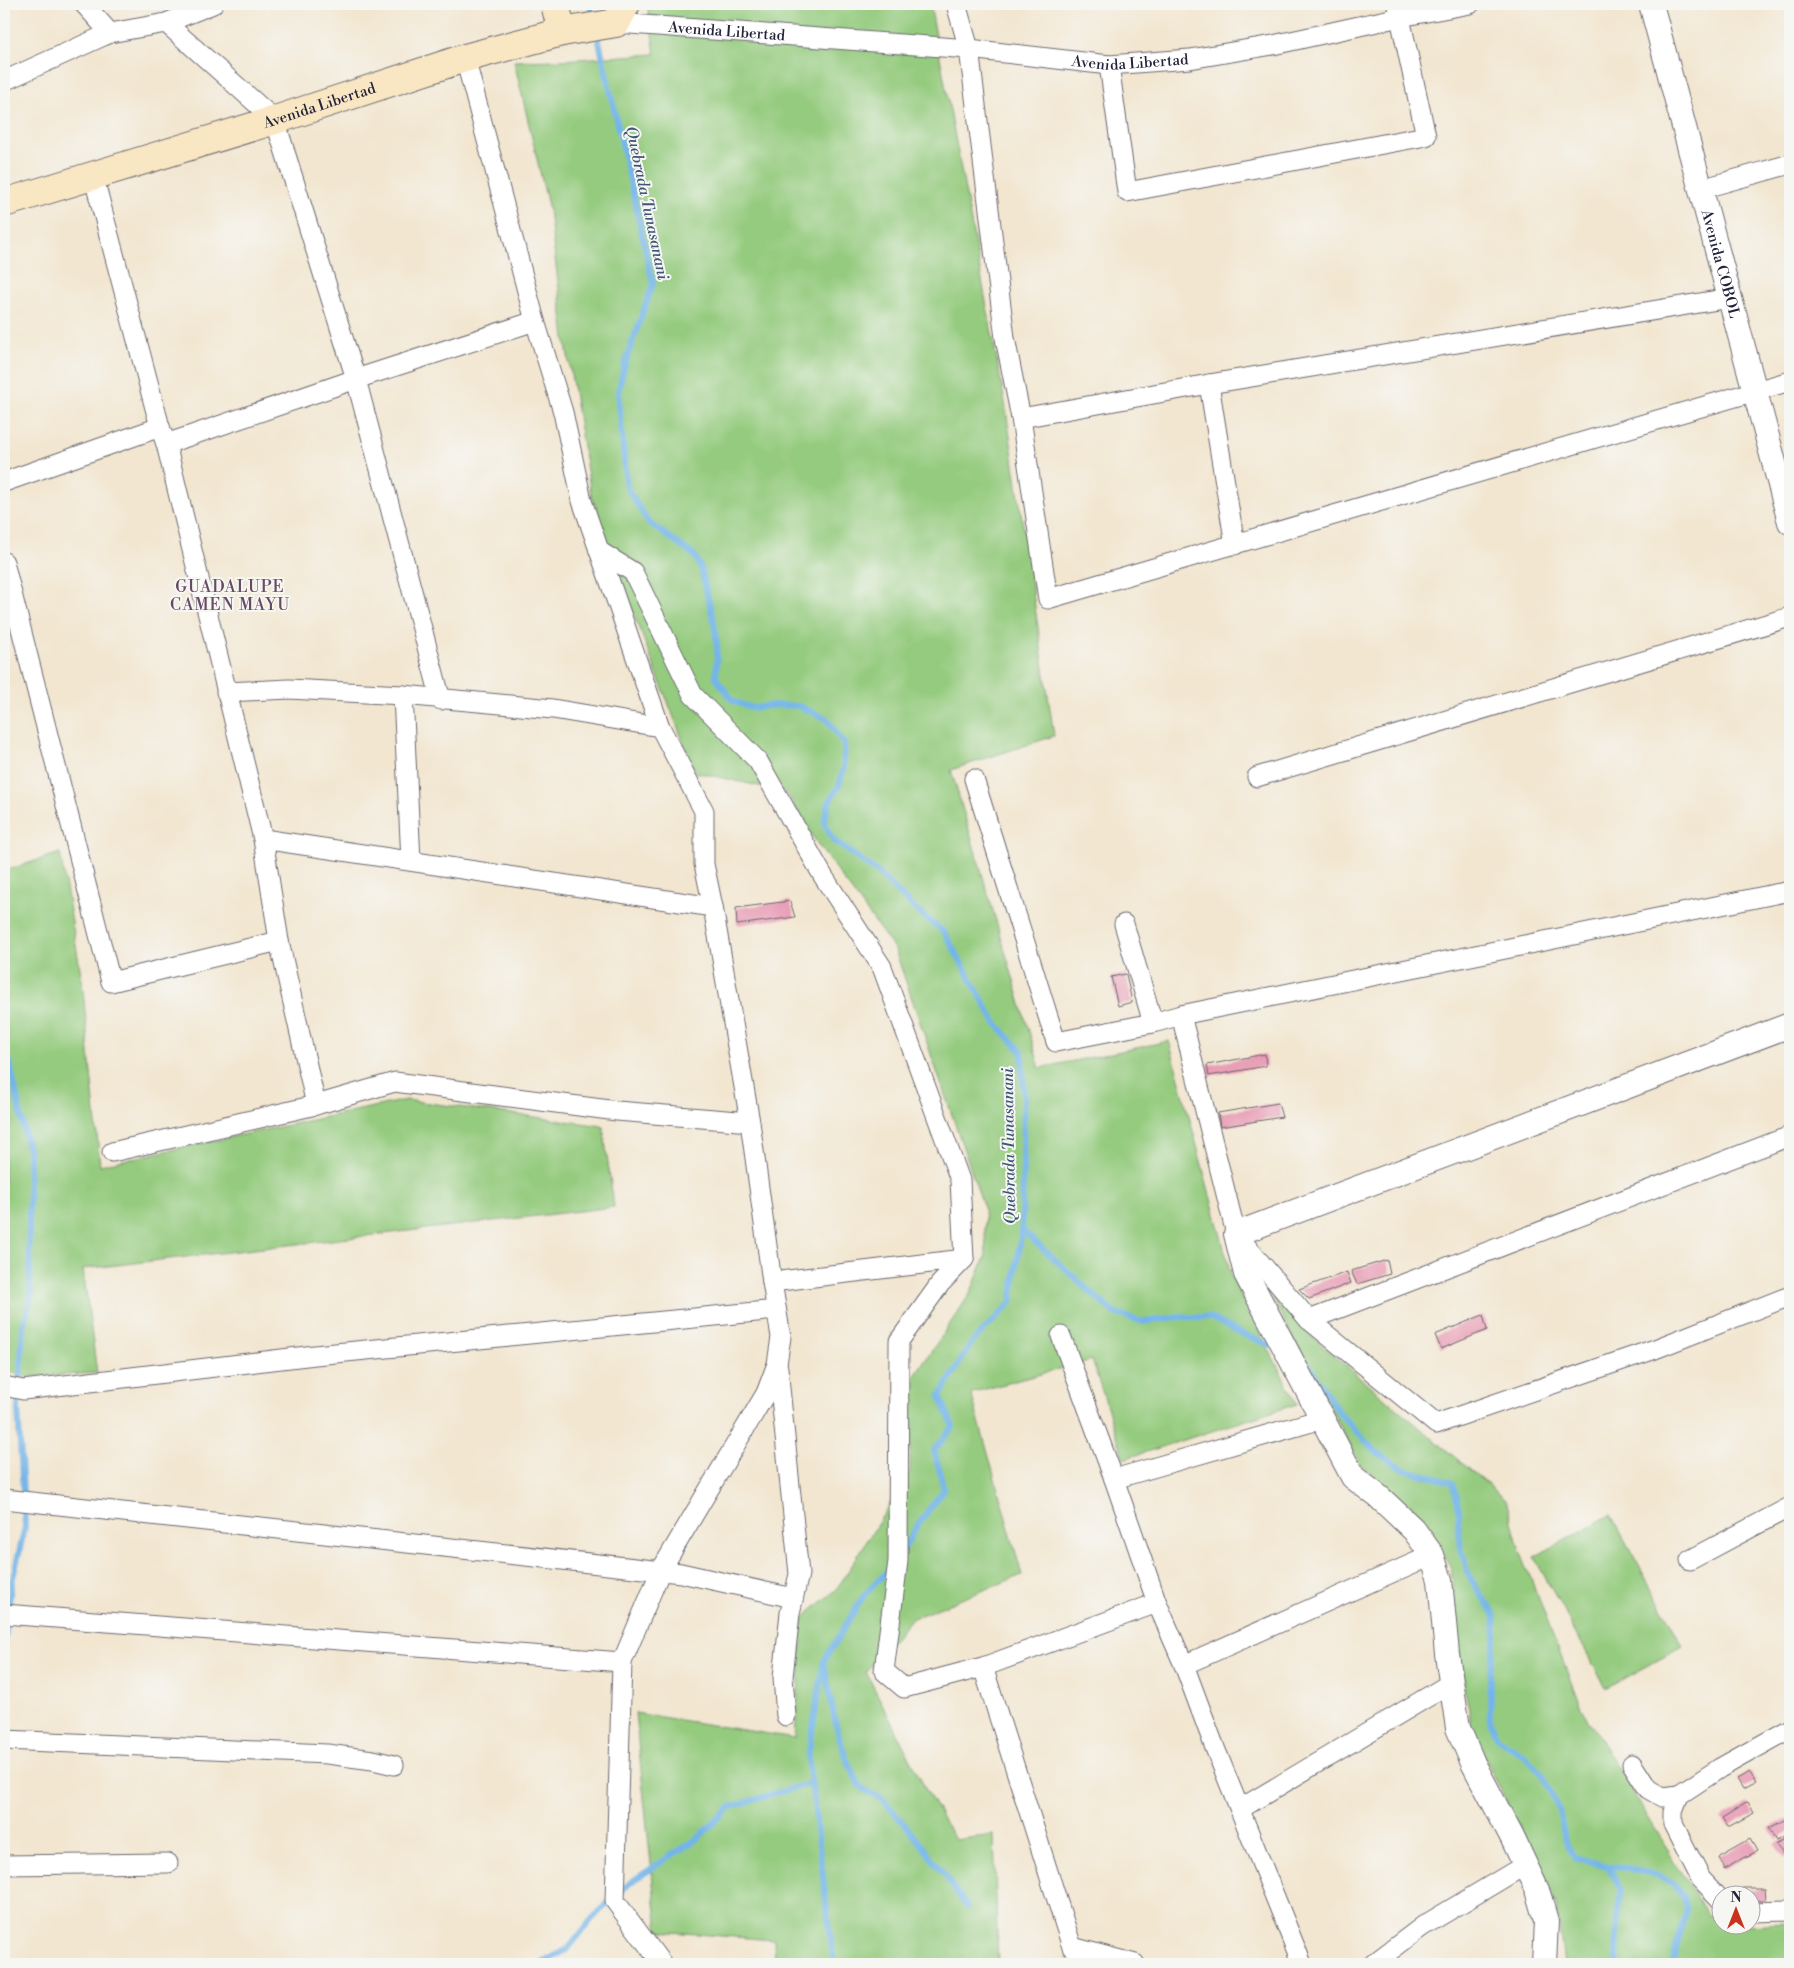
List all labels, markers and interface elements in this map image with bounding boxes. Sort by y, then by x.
street label: Avenida Libertad [667,17,786,45]
street label: Avenida Libertad [1070,50,1190,75]
street label: Avenida Libertad [260,78,378,133]
water label: Quebrada Tunasanani [621,124,673,282]
street label: Avenida COBOL [1697,207,1744,320]
district label: GUADALUPE CAMEN MAYU [170,577,290,615]
water label: Quebrada Tunasanani [998,1068,1020,1224]
north arrow [1712,1886,1762,1936]
text: N [1730,1889,1742,1907]

